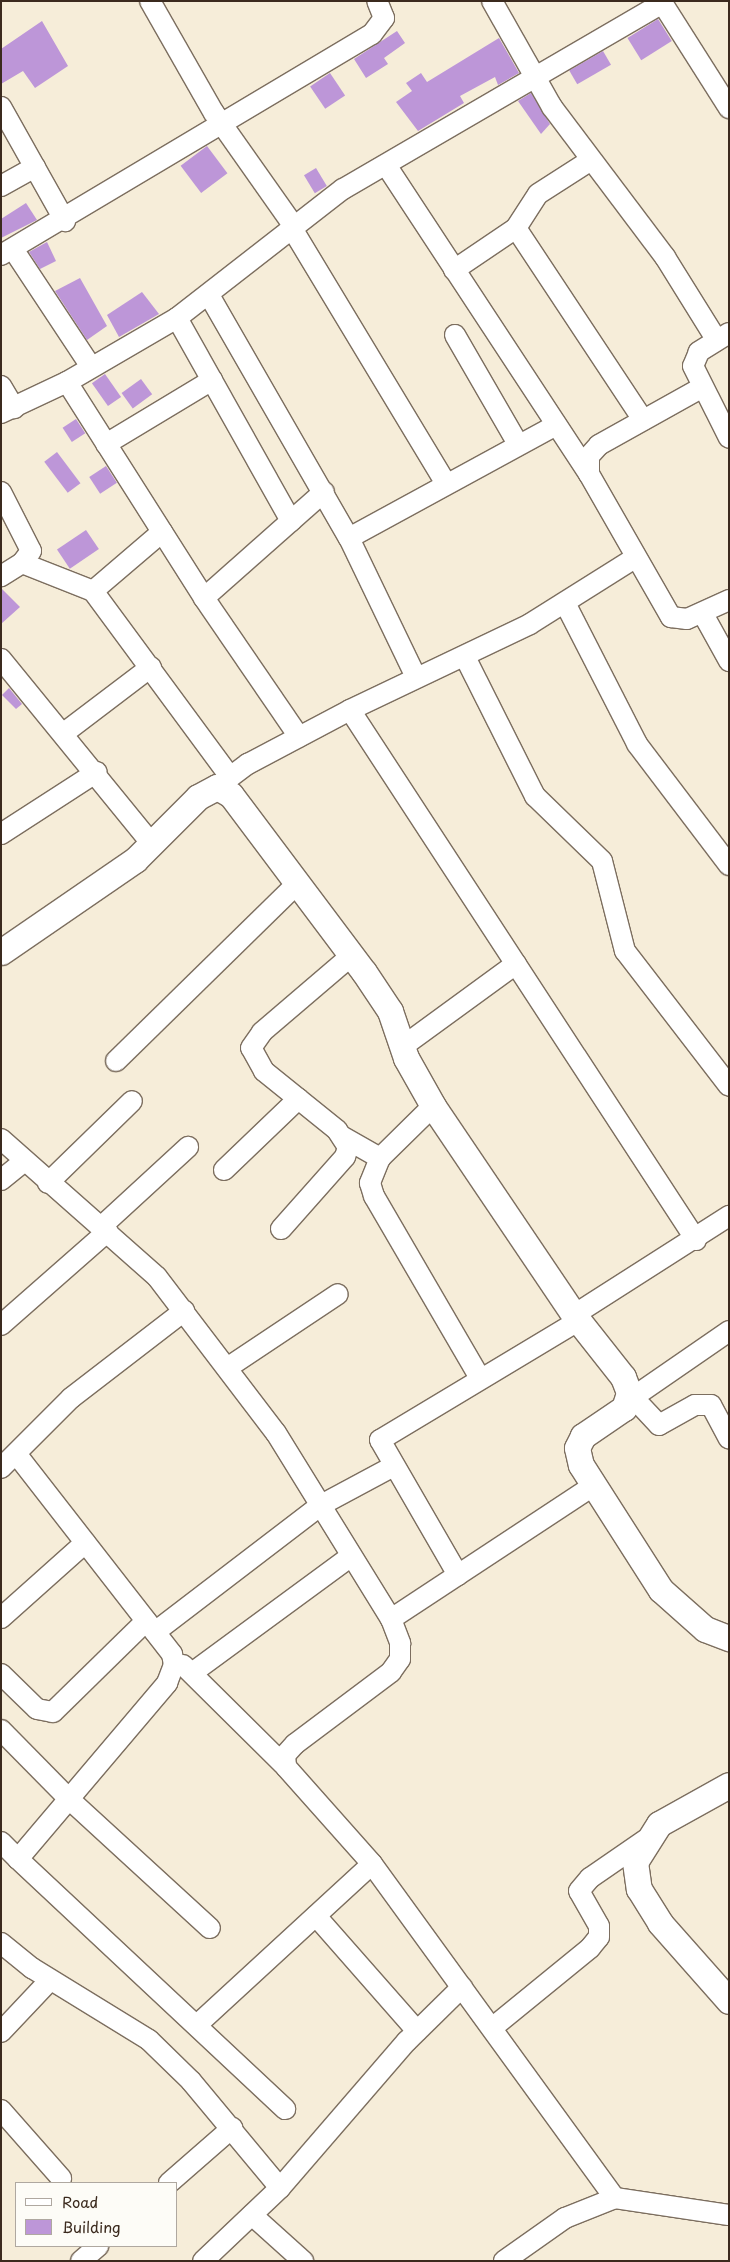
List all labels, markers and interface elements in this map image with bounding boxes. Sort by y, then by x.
legend [15,2182,178,2247]
text: Road [62,2190,98,2213]
text: Building [62,2215,121,2238]

